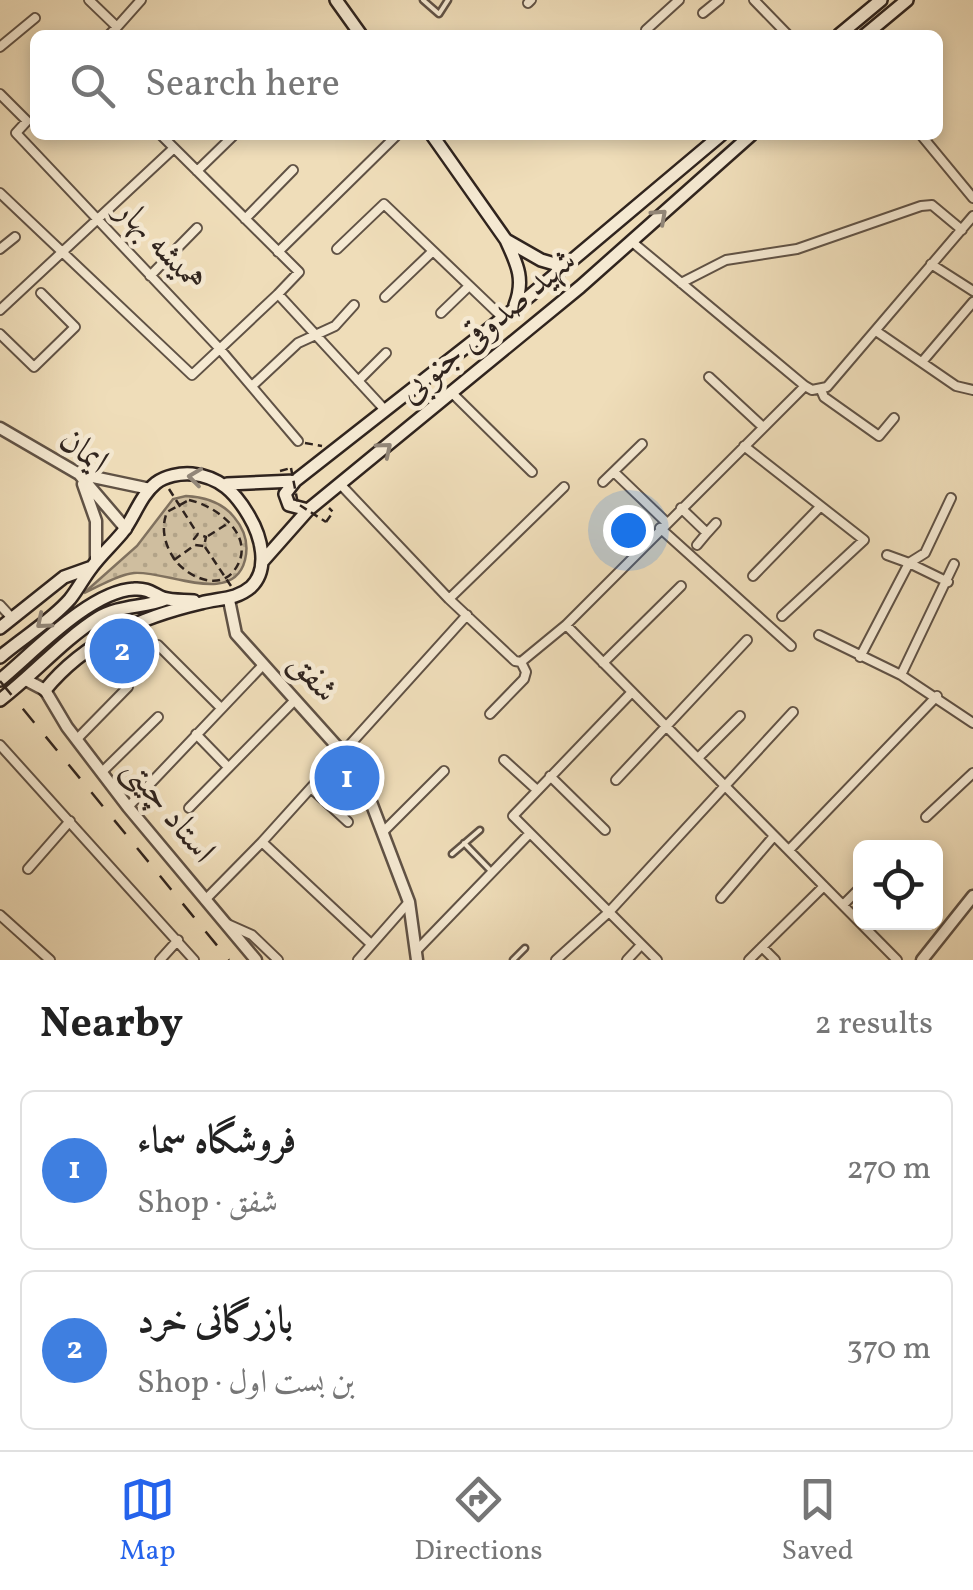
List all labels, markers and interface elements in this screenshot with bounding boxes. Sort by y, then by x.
search box [30,30,943,140]
icon: search [65,58,120,113]
text: Search here [145,59,340,112]
street label: همیشه بهار [102,187,216,303]
one-way arrow [648,210,667,228]
street label: شهید صدوقی جنوبی [389,238,587,416]
street label: ایمان [48,417,118,487]
one-way arrow [373,443,391,461]
one-way arrow [187,467,203,488]
your location [603,505,654,556]
one-way arrow [36,610,54,628]
pin: 2 [90,614,154,688]
street label: شفق [276,642,348,714]
pin: 1 [314,740,380,816]
street label: استاد چیتی [110,748,226,874]
map controls [853,840,943,930]
button: locate [853,840,943,930]
text: Nearby [40,996,183,1055]
text: 2 results [815,1003,933,1047]
text: فروشگاه سماء [137,1116,297,1169]
text: 1 [68,1148,81,1192]
text: 270 m [846,1148,931,1192]
text: Shop · شفق [137,1182,278,1226]
text: بازرگانی خرد [137,1296,293,1349]
text: 2 [66,1328,83,1372]
text: 370 m [846,1328,931,1372]
text: Shop · بن بست اول [137,1362,355,1406]
tab: Map [119,1472,175,1571]
tab: Directions [414,1472,543,1571]
tab: Saved [781,1472,854,1571]

